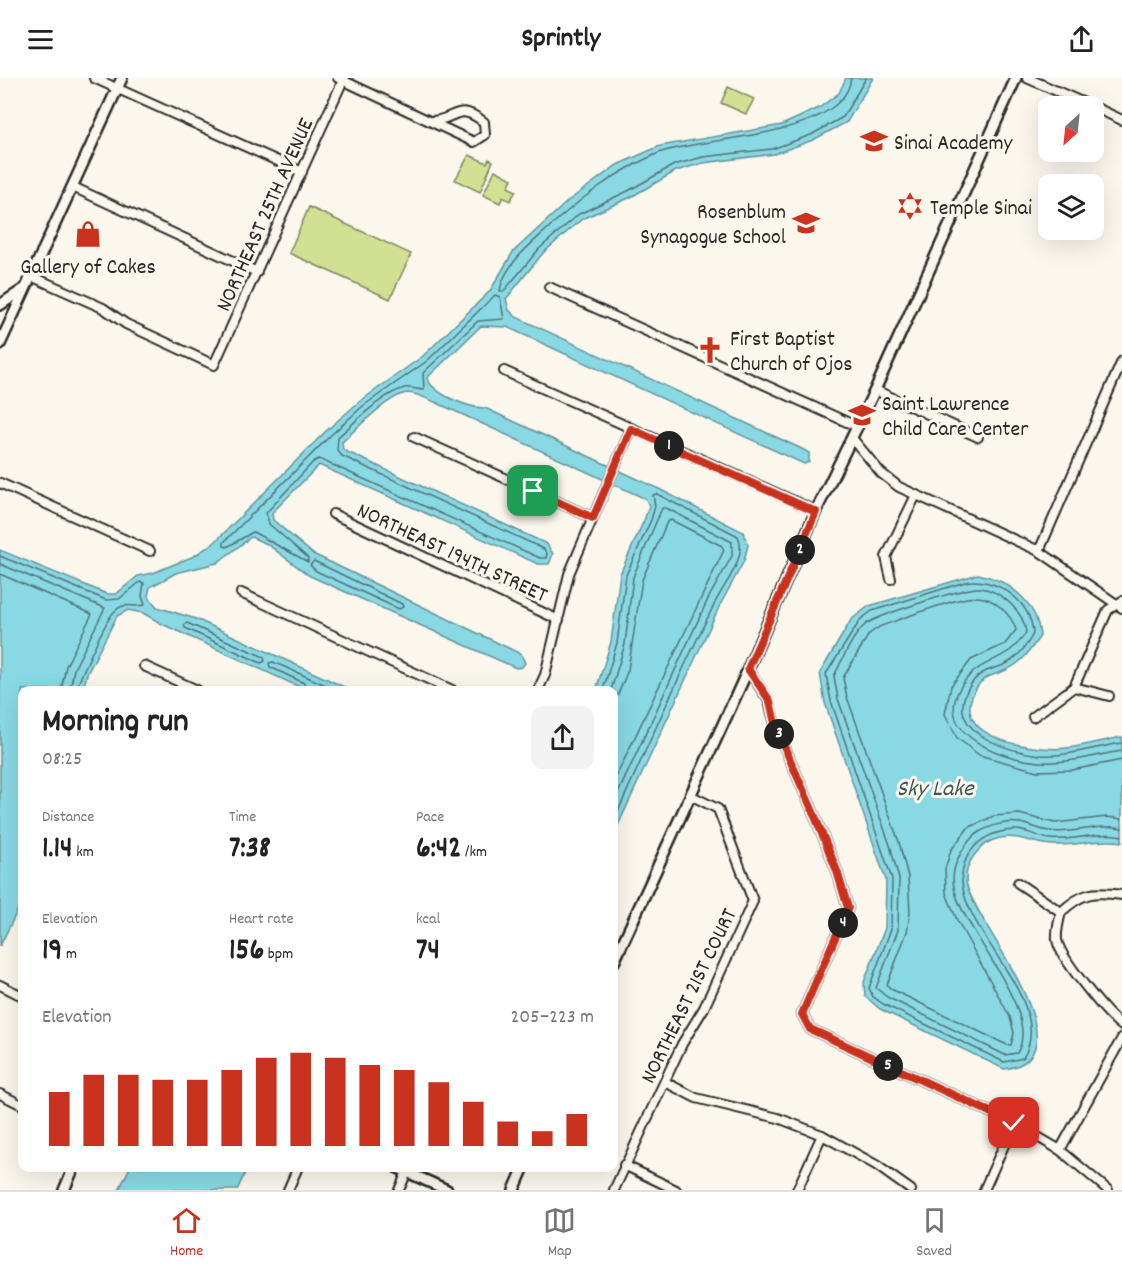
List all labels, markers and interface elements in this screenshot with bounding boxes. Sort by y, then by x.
text: Sprintly [521,20,601,59]
icon: menu [24,23,57,56]
icon: share [1065,23,1098,56]
north arrow [1038,96,1104,162]
map controls [1038,96,1104,240]
street label: NORTHEAST 25TH AVENUE [210,114,323,317]
school or university icon: Sinai Academy [859,126,889,156]
place label: Sinai Academy [894,129,1014,160]
button: layers [1038,174,1104,240]
synagogue icon: Temple Sinai [895,191,925,221]
place label: Temple Sinai [930,194,1032,225]
place label: Rosenblum Synagogue School [640,198,786,254]
school or university icon: Rosenblum Synagogue School [791,208,821,238]
shop icon: Gallery of Cakes [73,219,103,249]
place label: Gallery of Cakes [20,253,156,284]
place label: First Baptist Church of Ojos [730,325,853,381]
church icon: First Baptist Church of Ojos [695,335,725,365]
place label: Saint Lawrence Child Care Center [882,390,1029,446]
school or university icon: Saint Lawrence Child Care Center [847,400,877,430]
pin: 1 [654,431,684,461]
text: 1 [667,434,671,457]
pin [507,465,558,516]
icon: arrive [516,474,549,507]
street label: NORTHEAST 194TH STREET [351,496,552,612]
pin: 2 [785,535,815,565]
text: 2 [797,538,804,561]
text: Morning run [42,700,189,747]
button: share [531,706,594,769]
pin: 3 [764,719,794,749]
text: 3 [775,722,783,745]
text: 08:25 [42,746,82,774]
water label: Sky Lake [896,773,975,807]
text: Distance [42,806,94,829]
text: Time [229,806,256,829]
text: Pace [416,806,444,829]
text: 1.14 [42,829,73,872]
text: 7:38 [229,829,271,872]
text: 6:42 [416,829,461,872]
text: km [73,841,94,864]
text: /km [461,841,487,864]
street label: NORTHEAST 21ST COURT [634,904,746,1089]
text: Elevation [42,908,98,931]
text: Heart rate [229,908,294,931]
text: kcal [416,908,440,931]
pin: 4 [828,908,858,938]
text: 4 [840,911,846,934]
text: 19 [42,931,62,974]
text: 156 [229,931,264,974]
text: 74 [416,931,440,974]
text: m [62,943,77,966]
text: bpm [264,943,293,966]
text: Elevation [42,1004,112,1032]
text: 205–223 m [511,1004,594,1032]
pin: 5 [873,1051,903,1081]
text: 5 [884,1054,892,1077]
pin [988,1097,1039,1148]
icon: check [997,1106,1030,1139]
tab: Home [170,1204,203,1263]
tab: Map [543,1204,576,1263]
tab: Saved [916,1204,952,1263]

